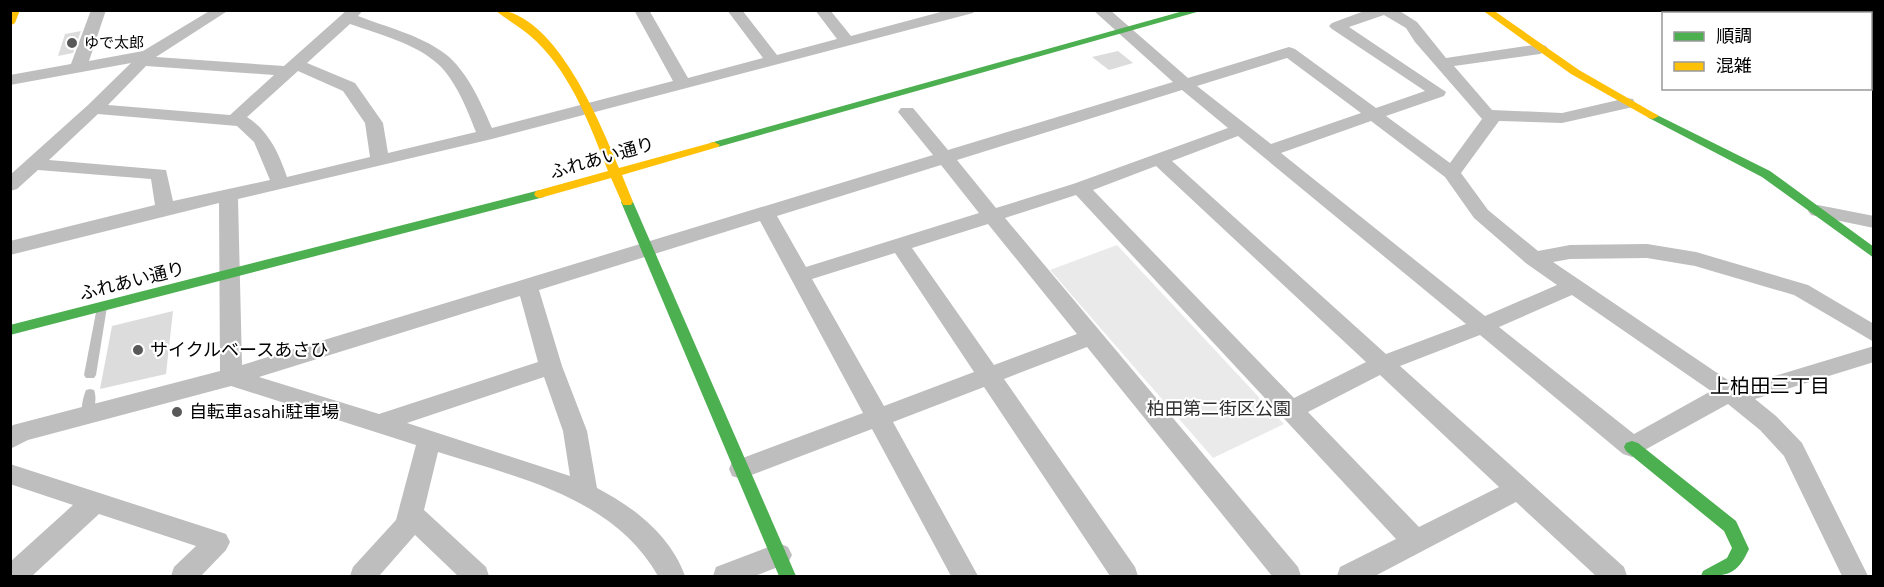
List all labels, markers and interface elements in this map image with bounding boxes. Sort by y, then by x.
legend [1662,12,1872,90]
text: 順調 [1716,24,1752,48]
place label: ゆで太郎 [84,33,144,53]
marker: ゆで太郎 [65,36,79,50]
text: 混雑 [1716,54,1752,78]
street label: ふれあい通り [547,132,657,184]
street label: ふれあい通り [77,256,187,306]
place label: サイクルベースあさひ [150,338,328,362]
marker: サイクルベースあさひ [131,343,145,357]
district label: 上柏田三丁目 [1710,373,1830,400]
park label: 柏田第二街区公園 [1147,397,1291,421]
place label: 自転車asahi駐車場 [189,400,339,424]
marker: 自転車asahi駐車場 [170,405,184,419]

